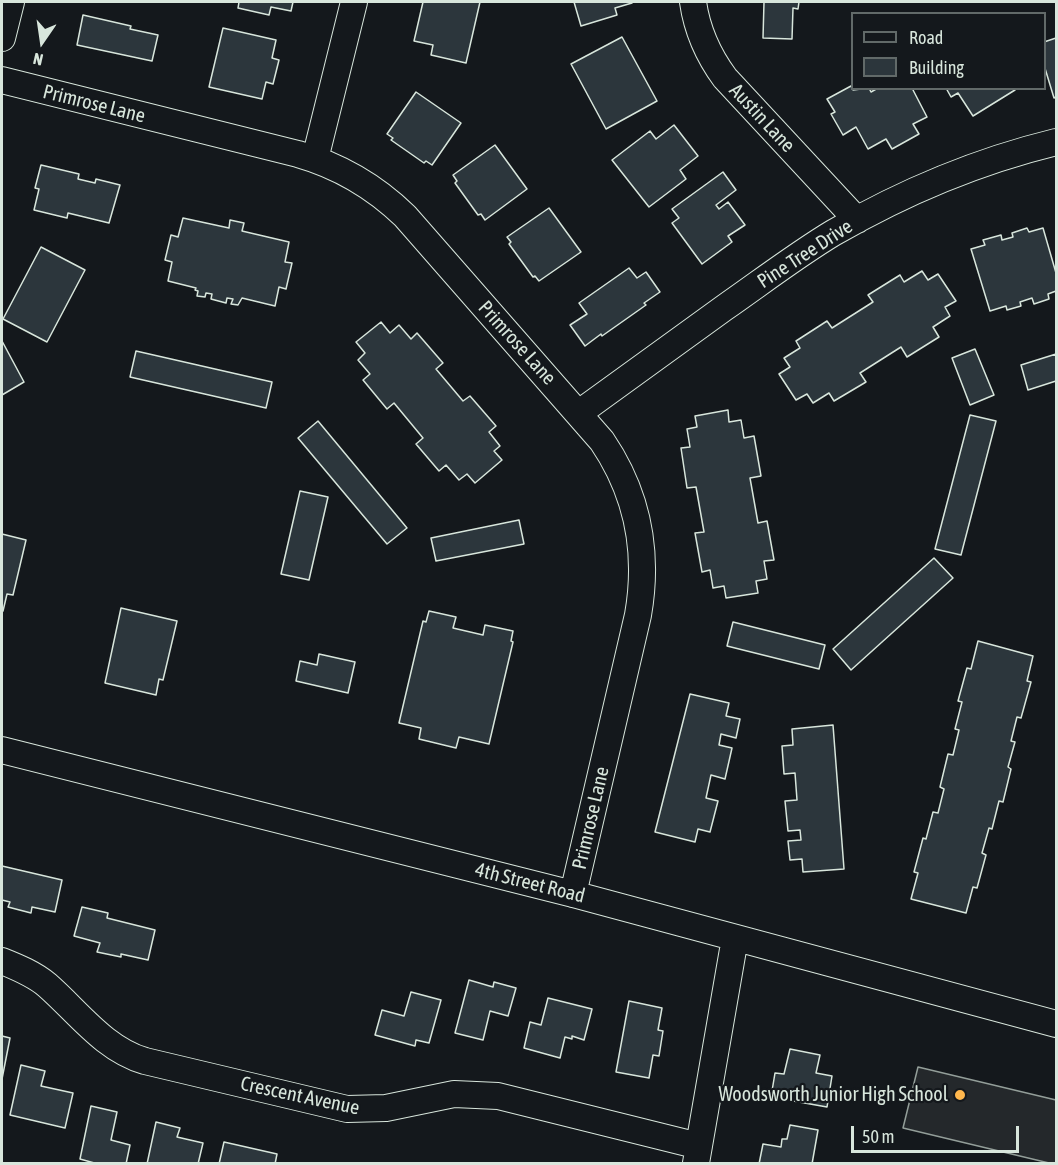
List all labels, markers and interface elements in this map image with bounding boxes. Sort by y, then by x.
north arrow [12,12,72,72]
legend [851,12,1046,90]
text: Road [909,27,943,48]
text: N [31,50,45,69]
text: Building [909,57,964,78]
street label: Austin Lane [724,79,800,157]
street label: Primrose Lane [40,80,148,128]
street label: Pine Tree Drive [753,214,857,294]
street label: Primrose Lane [473,296,561,390]
street label: Primrose Lane [568,764,614,872]
street label: 4th Street Road [473,858,587,908]
street label: Crescent Avenue [238,1072,362,1120]
place label: Woodsworth Junior High School [718,1083,948,1107]
marker: Woodsworth Junior High School [953,1088,967,1102]
scale bar [854,1114,1022,1152]
text: 50 m [862,1126,894,1147]

